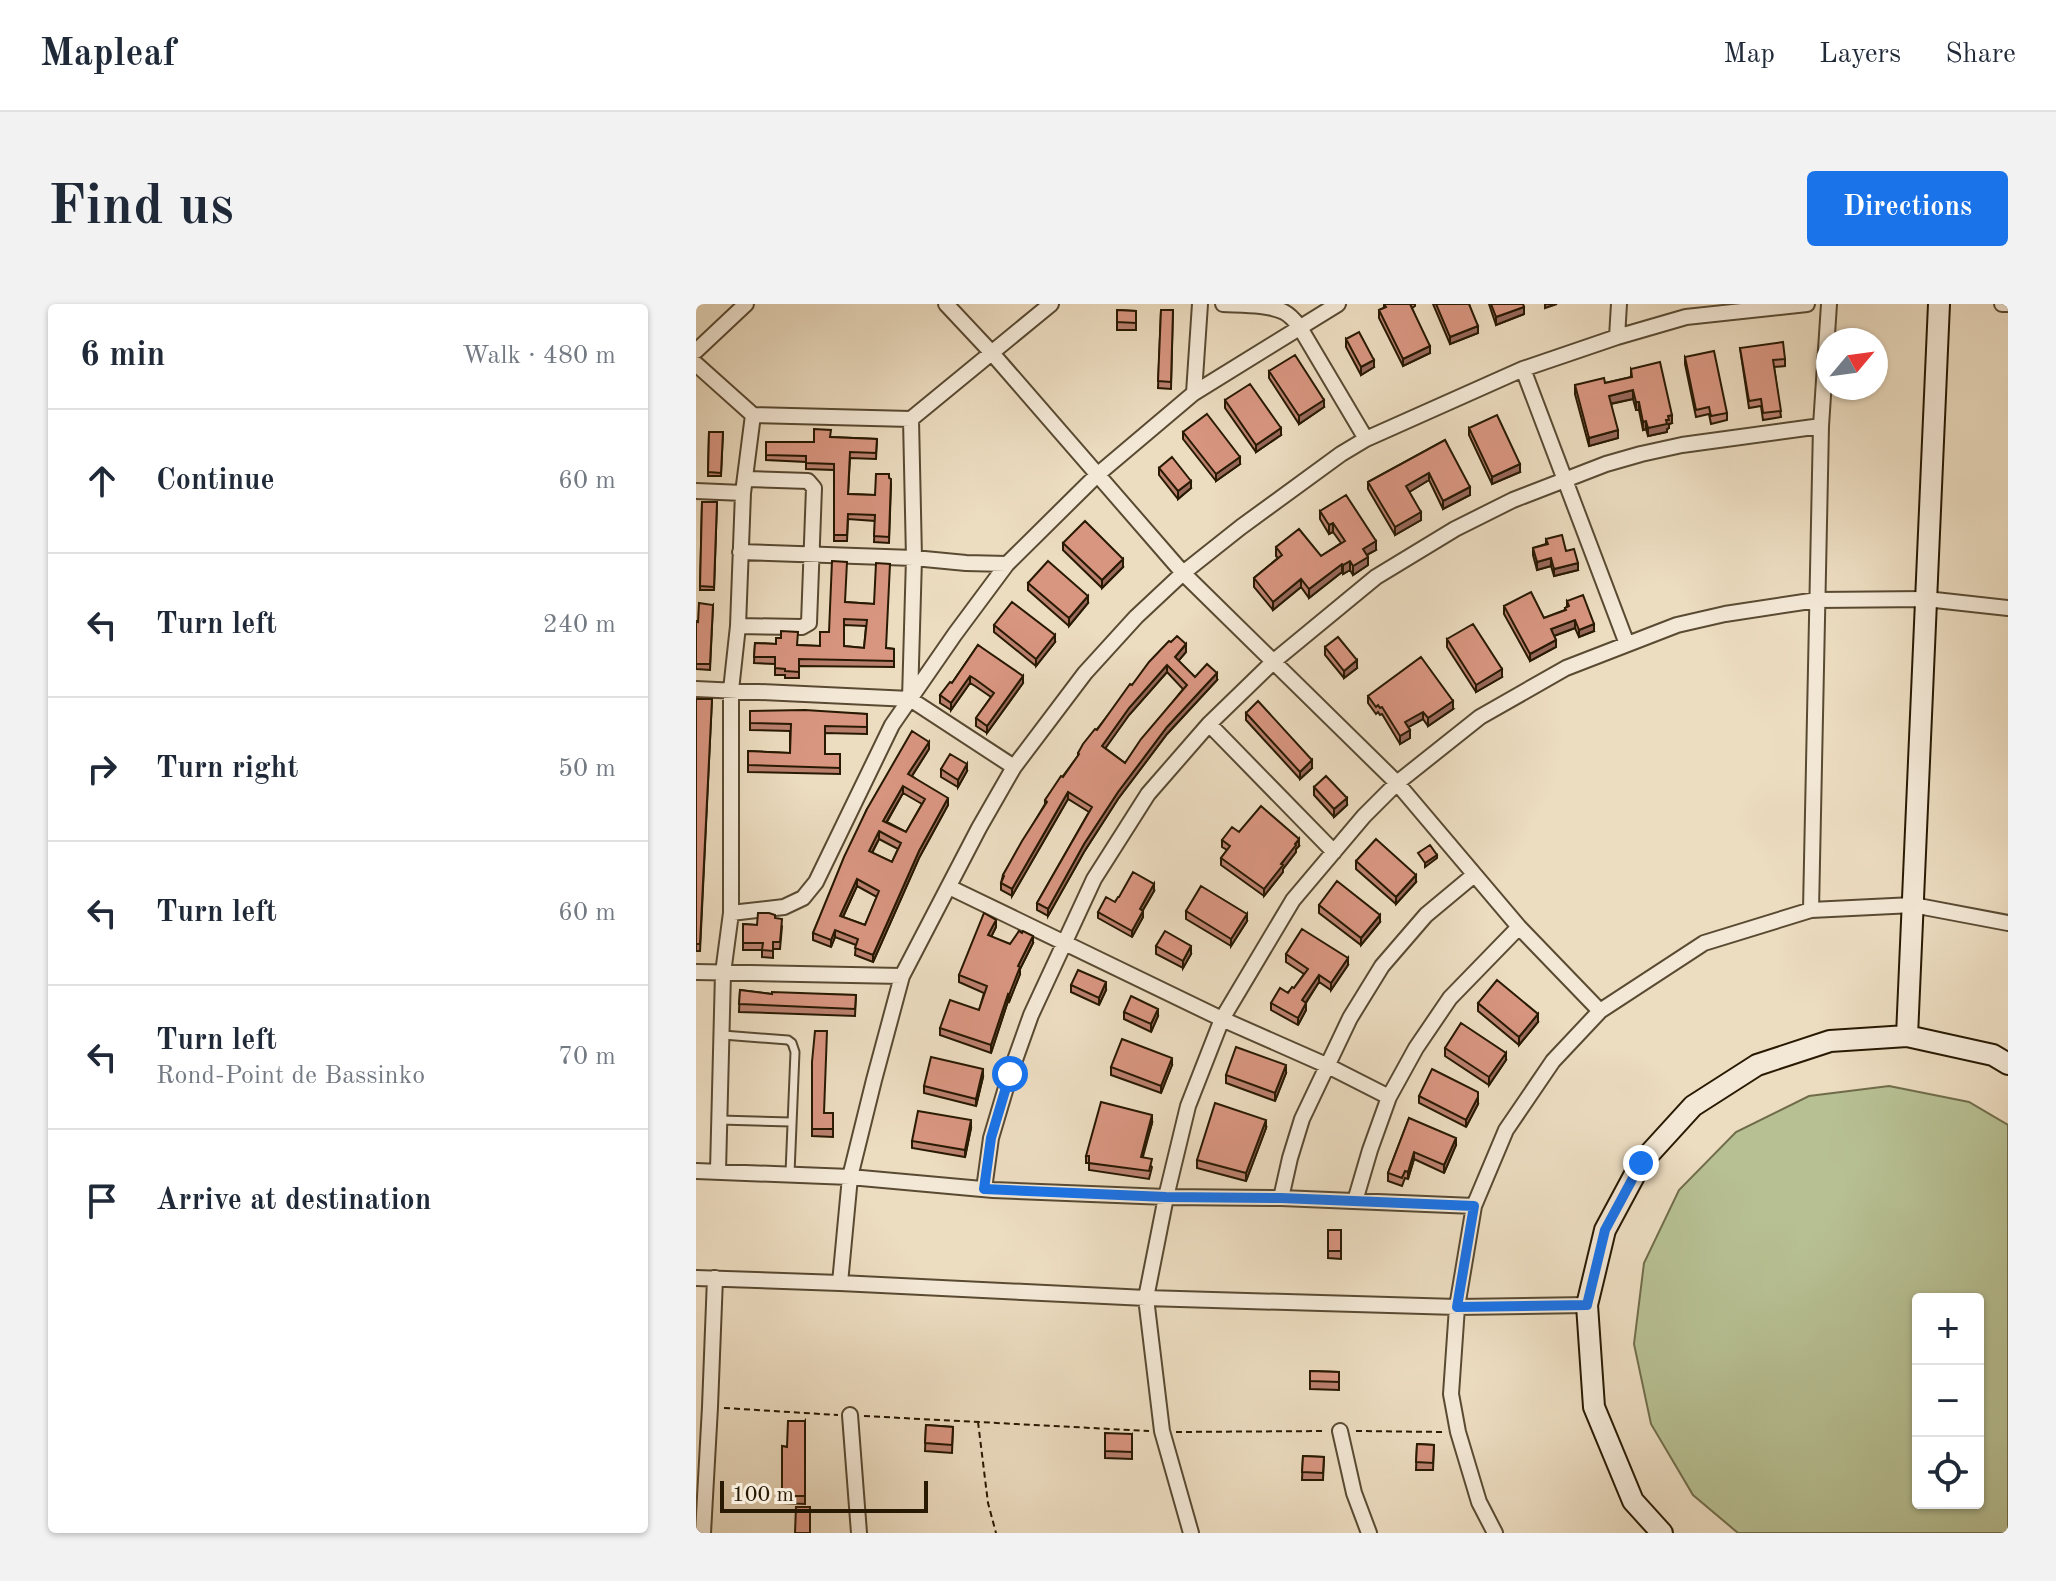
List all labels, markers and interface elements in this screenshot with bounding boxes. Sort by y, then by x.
text: Mapleaf [40,36,176,74]
text: Map [1723,41,1775,69]
text: Layers [1819,41,1901,69]
text: Share [1945,41,2016,69]
button: Directions [1807,171,2008,246]
text: Find us [48,180,234,236]
north arrow [1816,328,1888,400]
text: 6 min [80,339,165,373]
text: Walk · 480 m [462,343,616,369]
icon: ahead [80,459,124,503]
text: Continue [156,466,275,496]
text: 60 m [558,468,616,494]
icon: left [80,603,124,647]
text: Turn left [156,610,277,640]
text: 240 m [543,612,616,638]
icon: right [80,747,124,791]
text: Turn right [156,754,298,784]
text: 50 m [558,756,616,782]
icon: left [80,891,124,935]
text: Turn left [156,898,277,928]
text: 60 m [558,900,616,926]
text: Turn left [156,1026,277,1056]
icon: left [80,1035,124,1079]
text: 70 m [558,1044,616,1070]
route start [992,1056,1028,1092]
text: Rond-Point de Bassinko [156,1063,425,1089]
route end [1623,1145,1659,1181]
icon: arrive [80,1179,124,1223]
text: Arrive at destination [156,1186,431,1216]
map controls [1912,1293,1984,1509]
button: + [1912,1293,1984,1365]
button: − [1912,1365,1984,1437]
button: locate [1912,1437,1984,1509]
scale bar [720,1477,928,1513]
text: 100 m [732,1484,794,1506]

